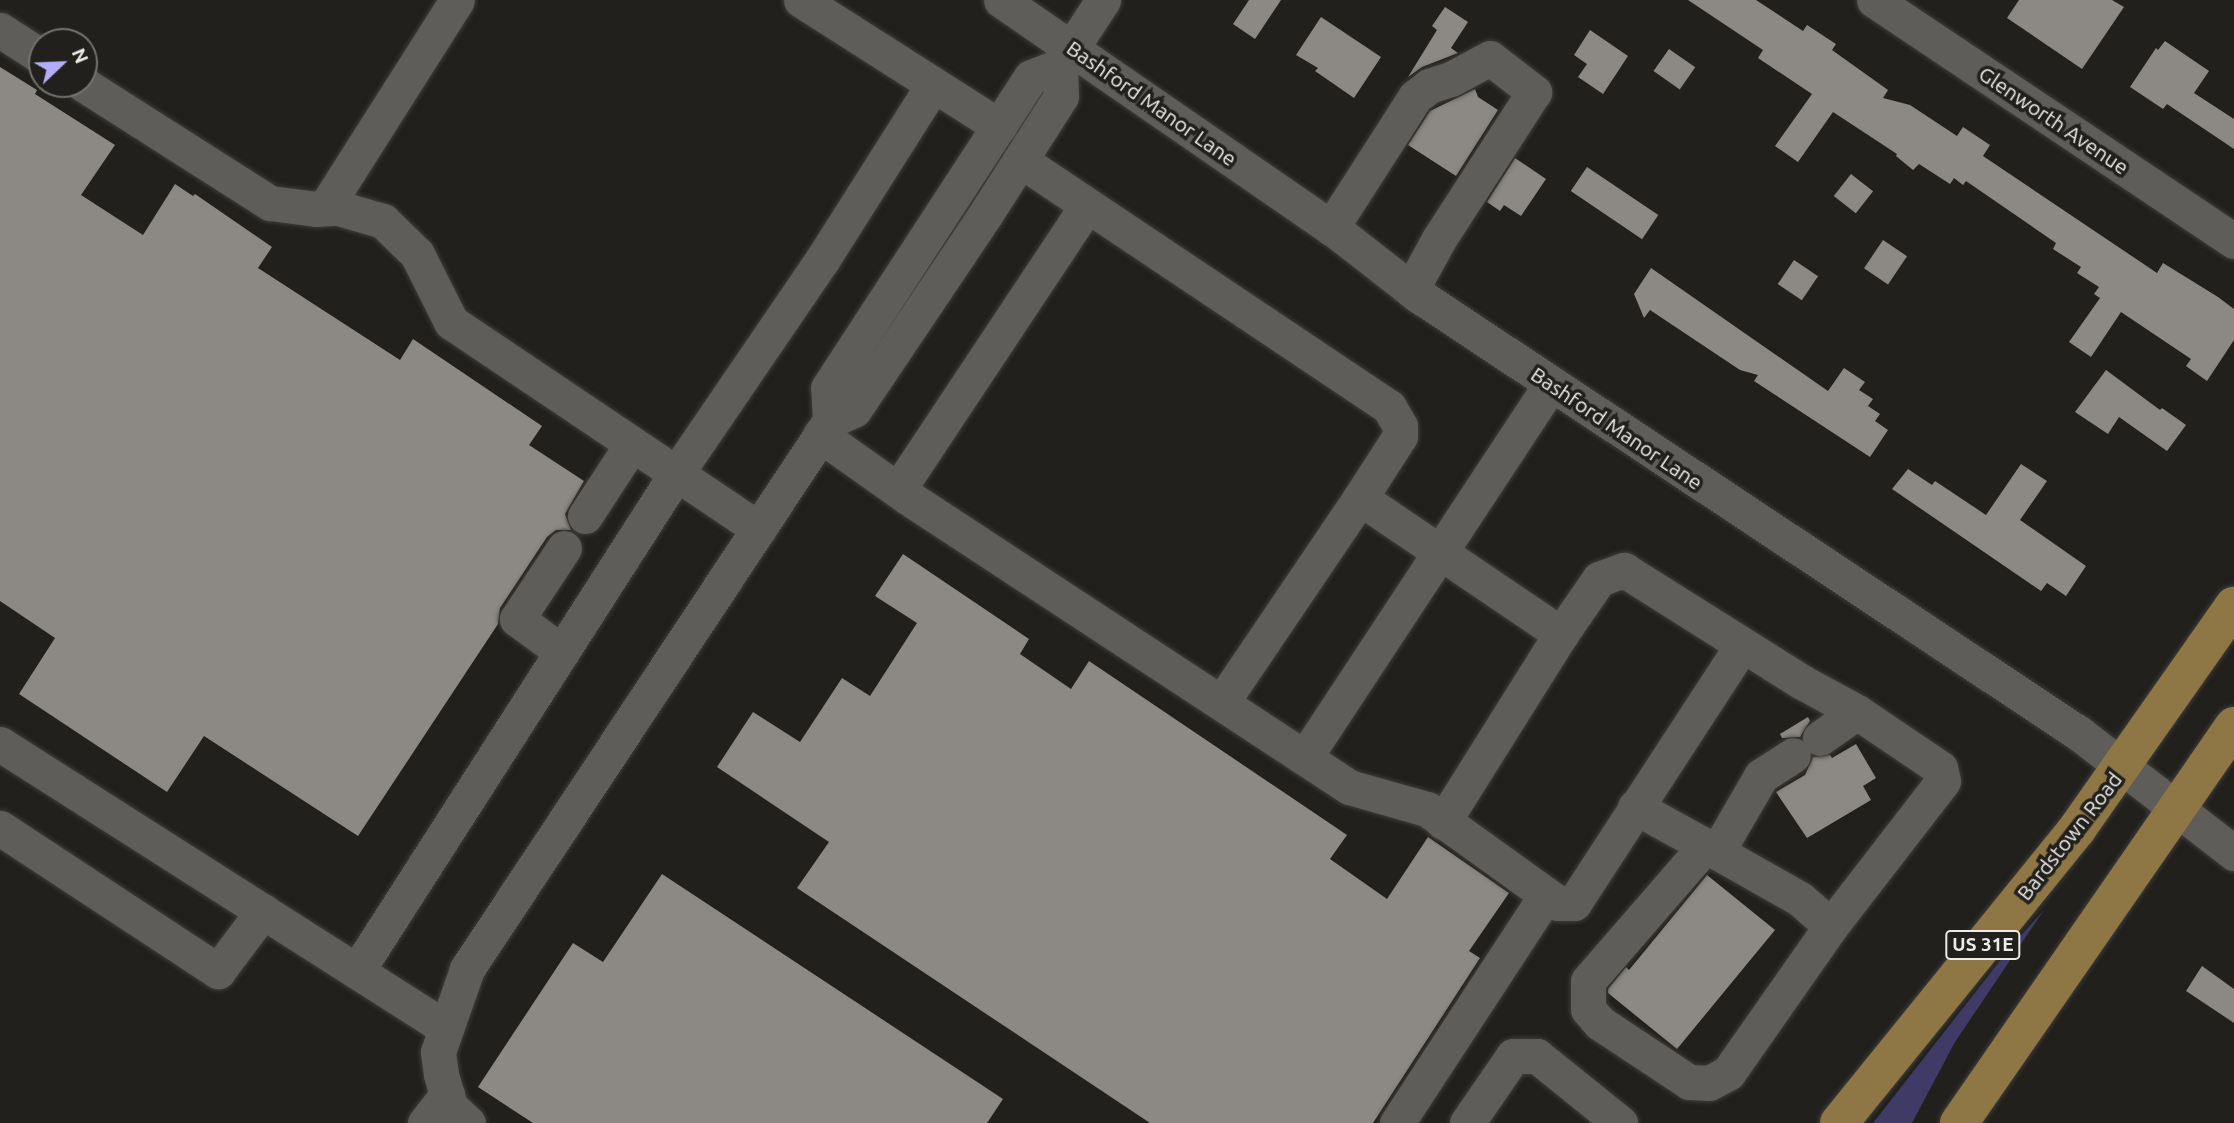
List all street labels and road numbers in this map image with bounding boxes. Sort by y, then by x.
street label: Bashford Manor Lane [1062,35,1242,171]
street label: Glenworth Avenue [1974,61,2134,179]
street label: Bashford Manor Lane [1526,361,1708,495]
street label: Bardstown Road [2011,767,2127,905]
road number: US 31E [1944,930,2022,960]

